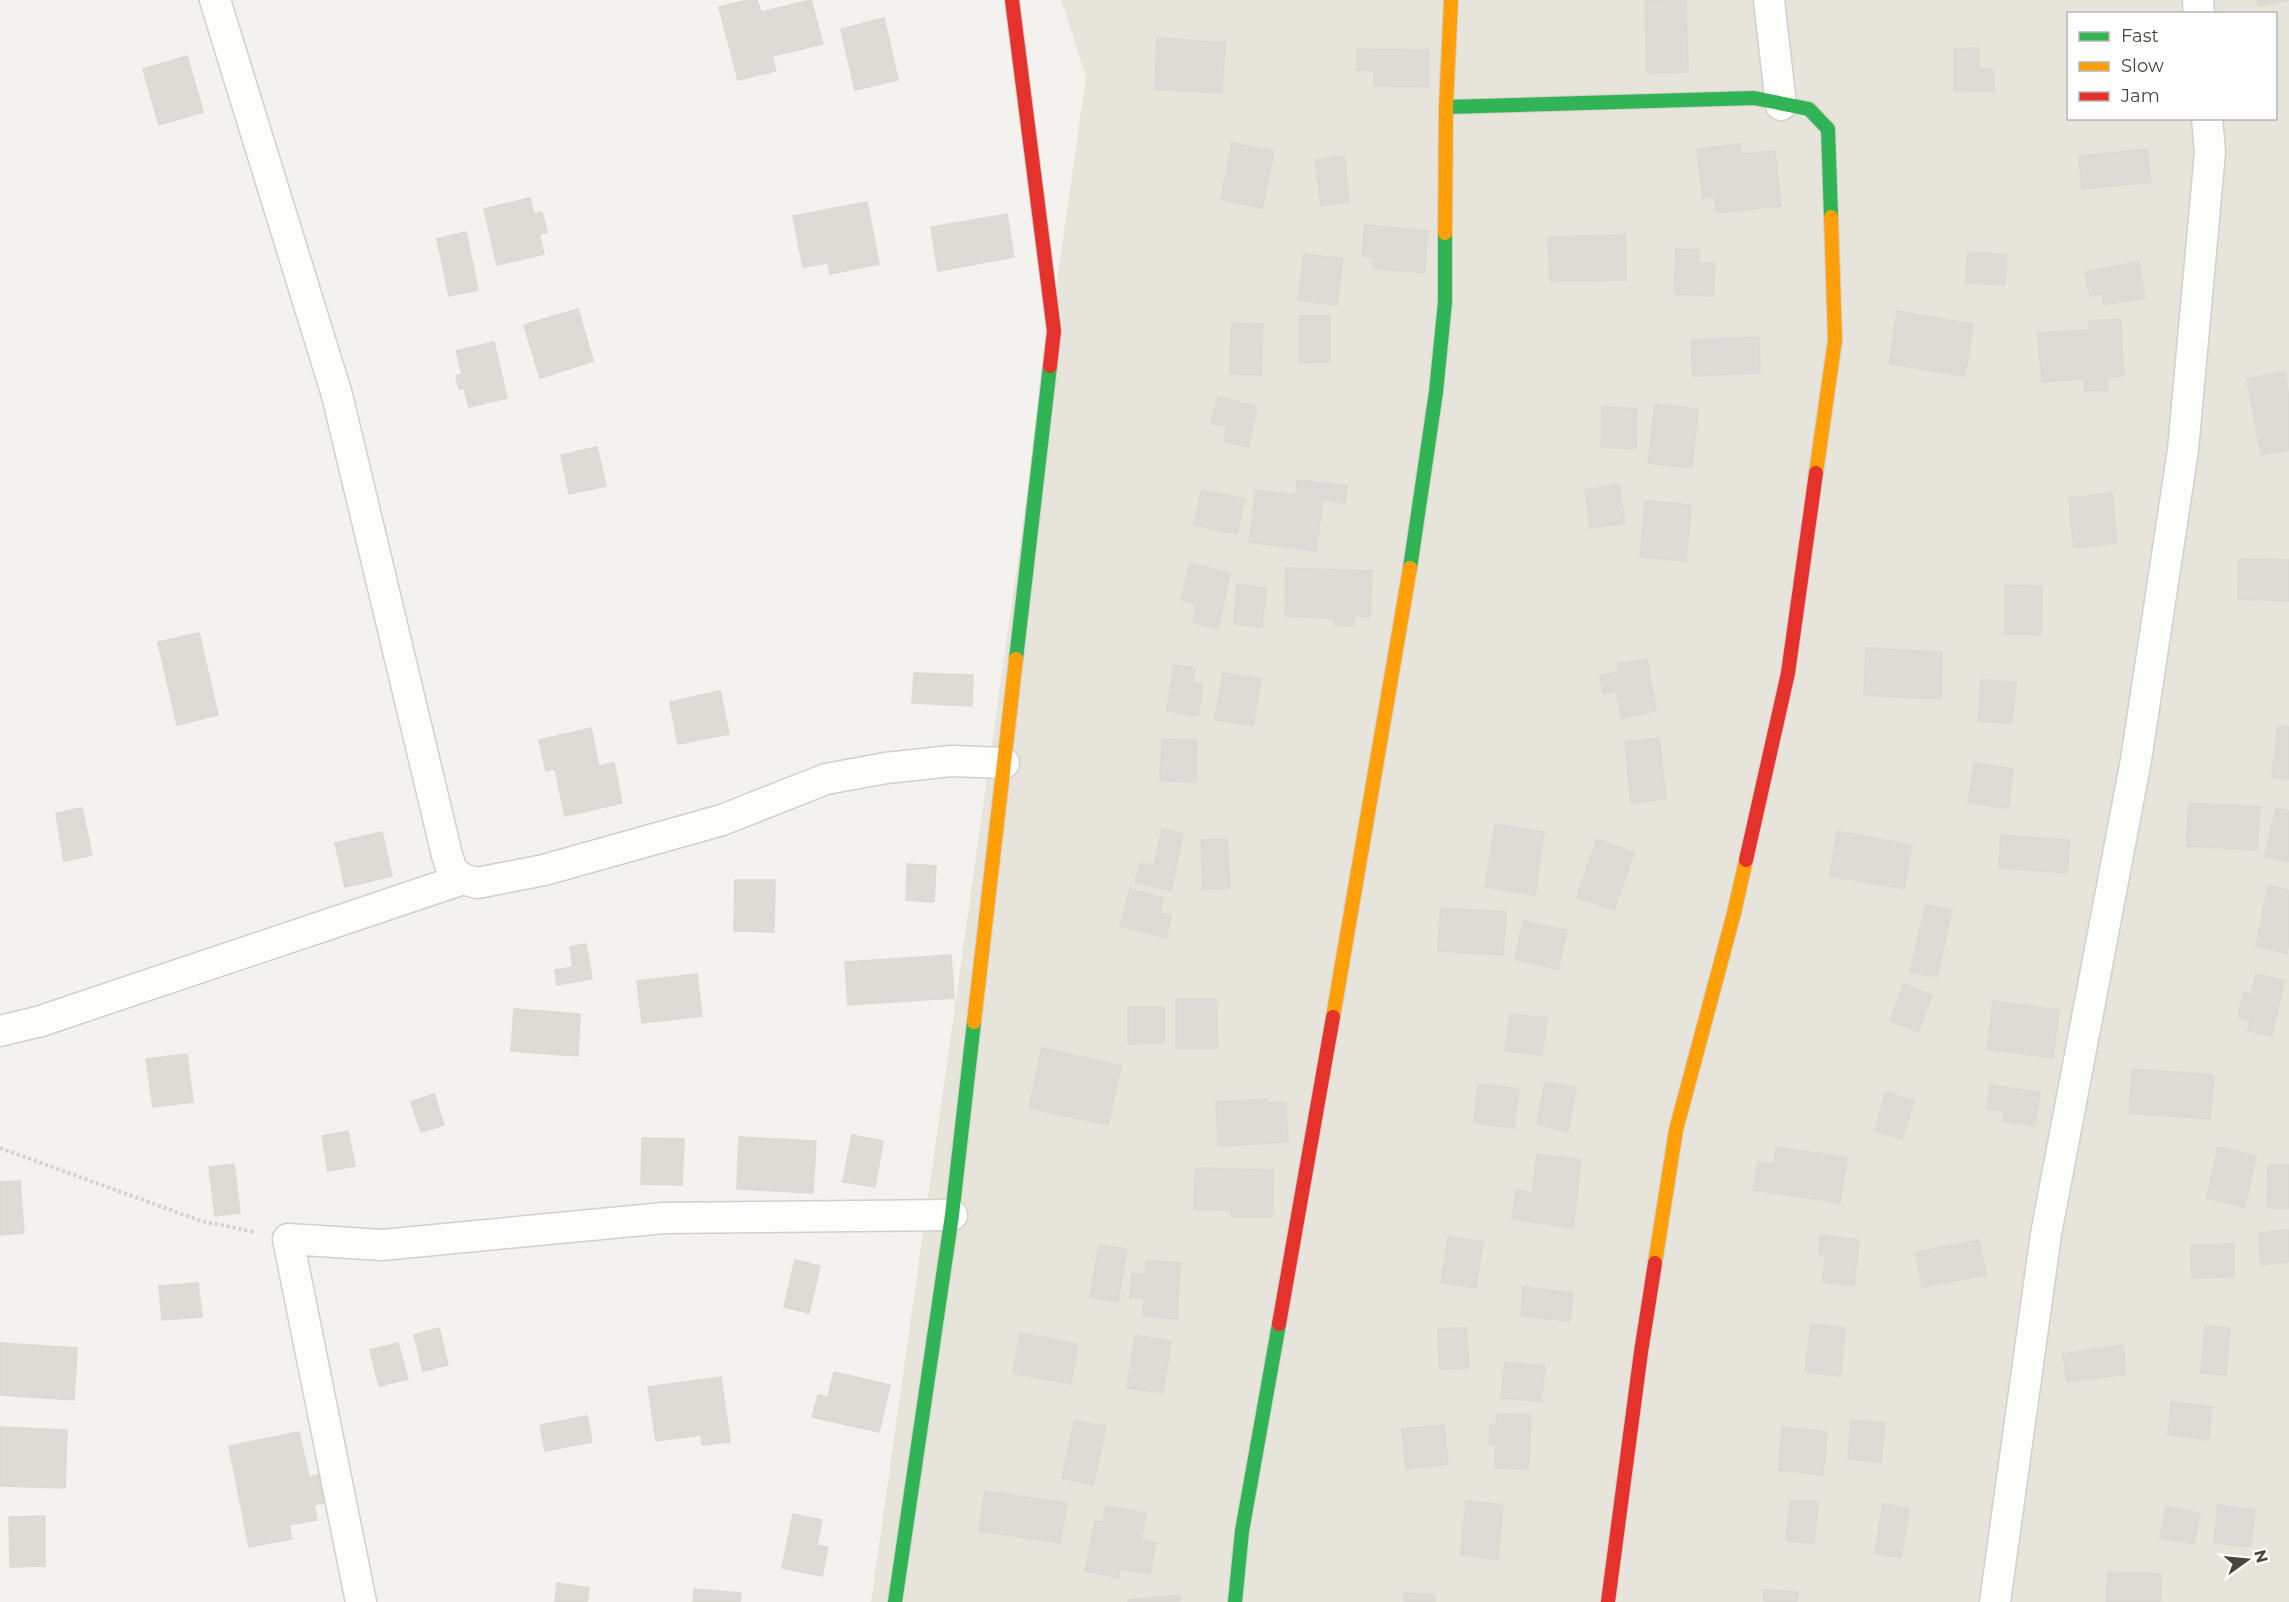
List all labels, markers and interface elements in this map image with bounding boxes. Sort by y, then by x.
legend [2067,12,2277,120]
text: Fast [2121,25,2159,47]
text: Slow [2121,55,2164,77]
text: Jam [2120,85,2160,107]
north arrow [2217,1530,2277,1590]
text: N [2250,1548,2272,1565]

